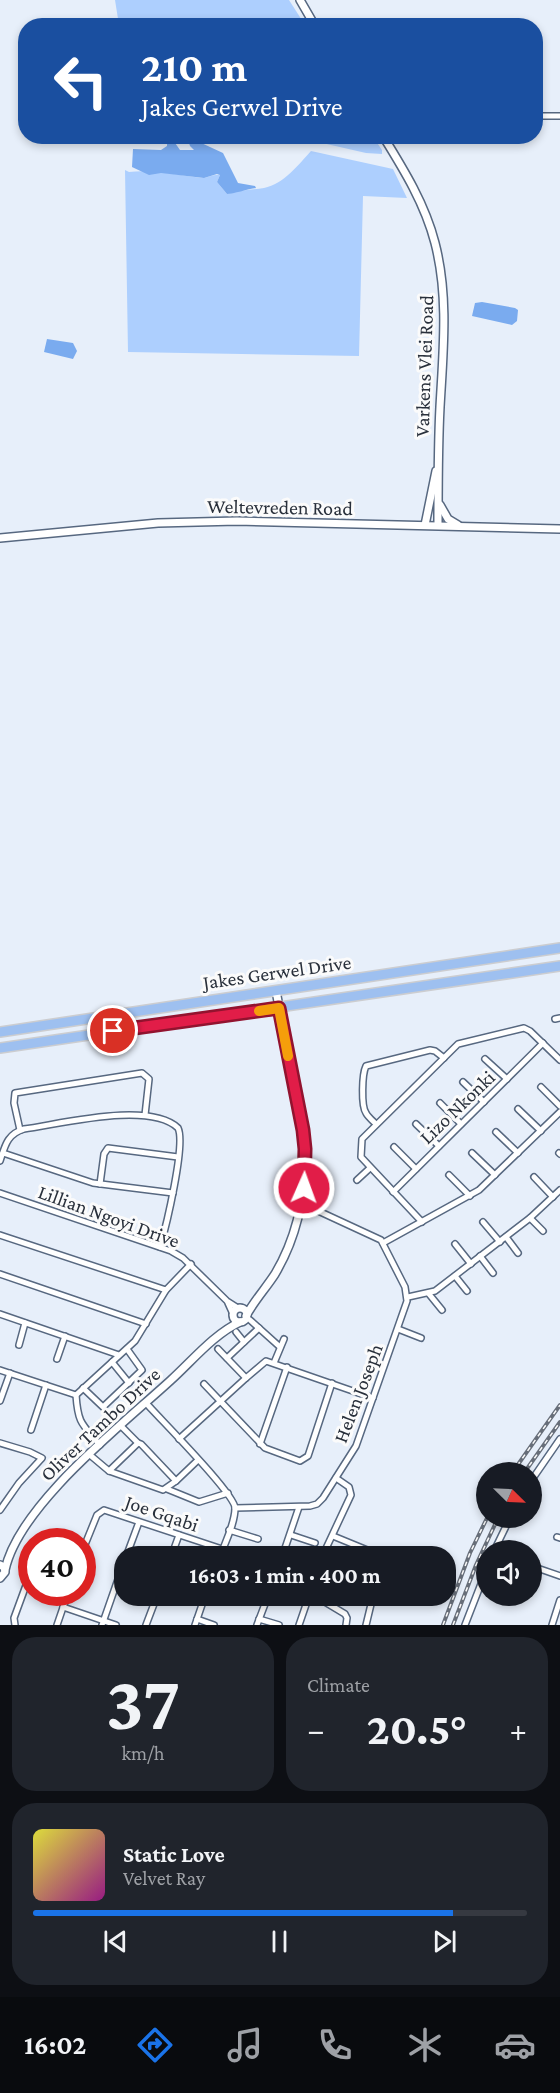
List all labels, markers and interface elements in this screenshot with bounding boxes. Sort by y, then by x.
icon: left [42,42,120,120]
text: 210 m [141,43,247,90]
text: Jakes Gerwel Drive [141,92,343,122]
street label: Varkens Vlei Road [411,294,437,437]
street label: Weltevreden Road [207,495,354,519]
street label: Jakes Gerwel Drive [200,951,353,995]
pin [87,1005,138,1056]
icon: arrive [96,1014,129,1047]
street label: Lizo Nkonki [415,1066,499,1148]
position arrow [272,1156,336,1220]
street label: Lillian Ngoyi Drive [35,1180,183,1253]
street label: Helen Joseph [329,1340,388,1446]
street label: Oliver Tambo Drive [36,1363,165,1485]
north arrow [476,1462,542,1528]
map controls [476,1462,542,1606]
street label: Joe Gqabi [120,1490,202,1537]
speed limit sign: 40 [18,1528,96,1606]
button: sound [476,1540,542,1606]
text: 16:03 · 1 min · 400 m [189,1563,381,1588]
text: 37 [106,1659,180,1746]
text: Climate [307,1674,370,1696]
text: 20.5° [367,1704,467,1754]
text: − [307,1711,324,1748]
text: + [510,1711,527,1748]
text: km/h [121,1742,165,1764]
text: Static Love [123,1842,225,1867]
text: Velvet Ray [123,1867,205,1889]
icon: previous [99,1925,132,1958]
icon: pause [263,1925,296,1958]
icon: next [428,1925,461,1958]
icon: directions [134,2024,176,2066]
icon: music [224,2024,266,2066]
icon: phone [314,2024,356,2066]
icon: climate [404,2024,446,2066]
icon: car [494,2024,536,2066]
text: 16:02 [24,2030,86,2060]

